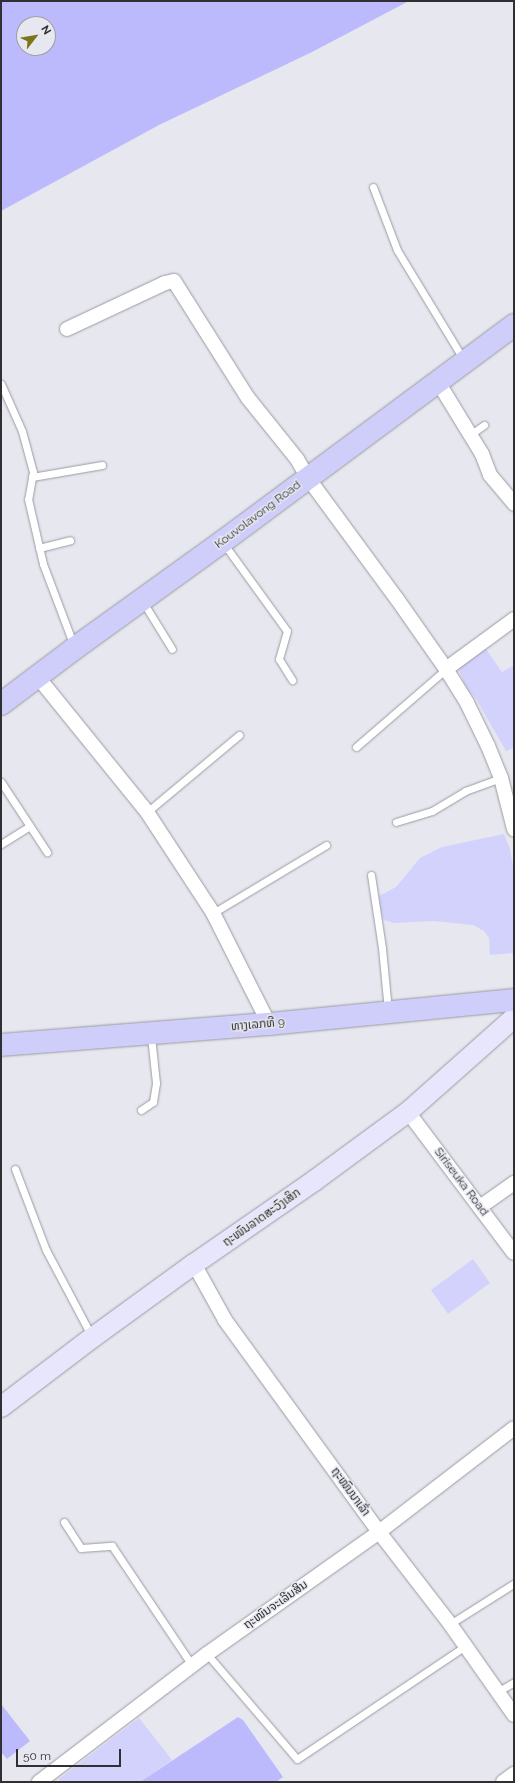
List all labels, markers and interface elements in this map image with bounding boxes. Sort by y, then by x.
north arrow [16,16,56,56]
text: N [38,23,54,37]
street label: Kouvolavong Road [212,478,304,552]
street label: ທາງເລກທີ 9 [230,1015,286,1035]
street label: Siriseuka Road [431,1145,491,1219]
street label: ຖະໜົນລາດສະວົງເສິກ [220,1186,304,1250]
street label: ຖະໜົນນາເລົ່າ [327,1465,373,1519]
street label: ຖະໜົນຈະເລີນສິນ [241,1577,311,1633]
scale bar [18,1741,123,1767]
text: 50 m [23,1749,51,1763]

